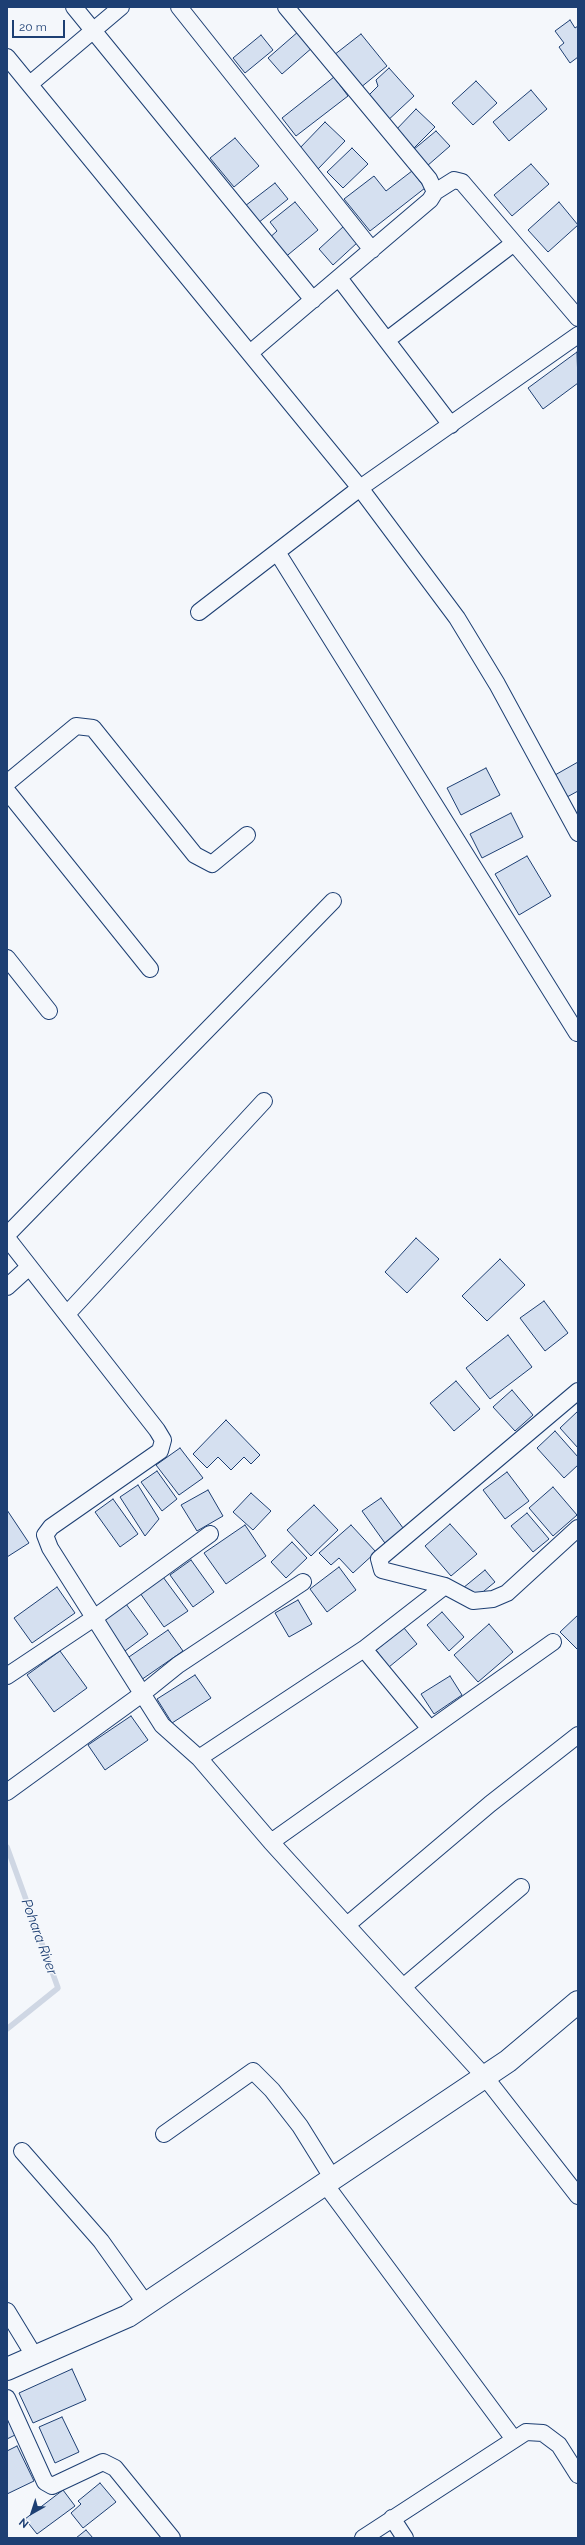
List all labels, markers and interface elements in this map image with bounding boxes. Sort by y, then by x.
scale bar [14,12,67,38]
text: 20 m [19,20,47,34]
water label: Pohara River [17,1897,61,1977]
north arrow [12,2493,52,2533]
text: N [17,2515,31,2530]

